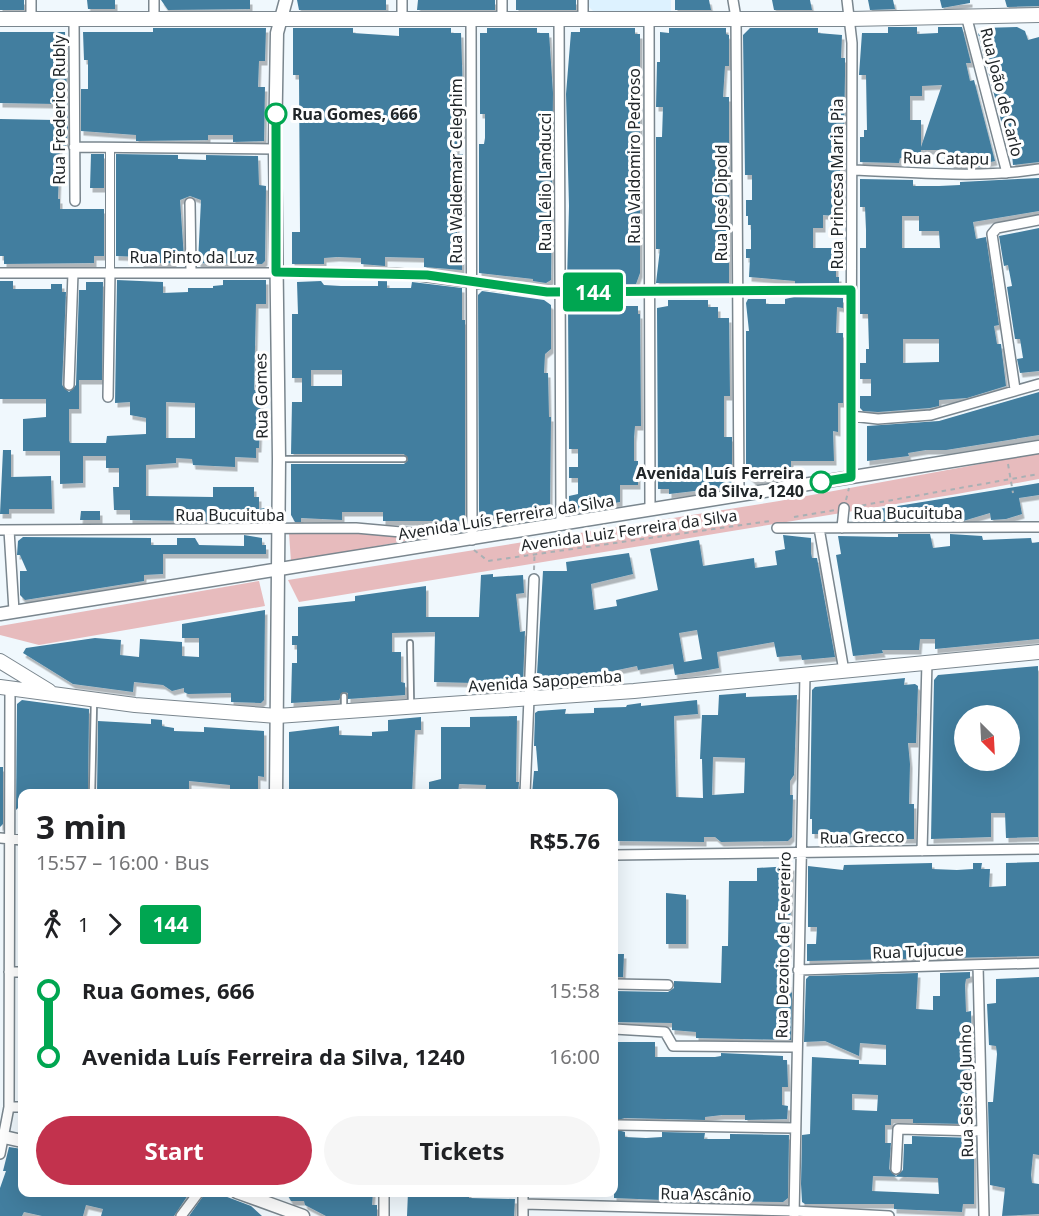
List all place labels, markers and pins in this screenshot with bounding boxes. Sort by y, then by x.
marker: Rua Gomes, 666 [265,103,287,125]
place label: Rua Gomes, 666 [292,103,418,125]
place label: Avenida Luís Ferreira da Silva, 1240 [636,462,804,502]
marker: Avenida Luís Ferreira da Silva, 1240 [810,471,832,493]

